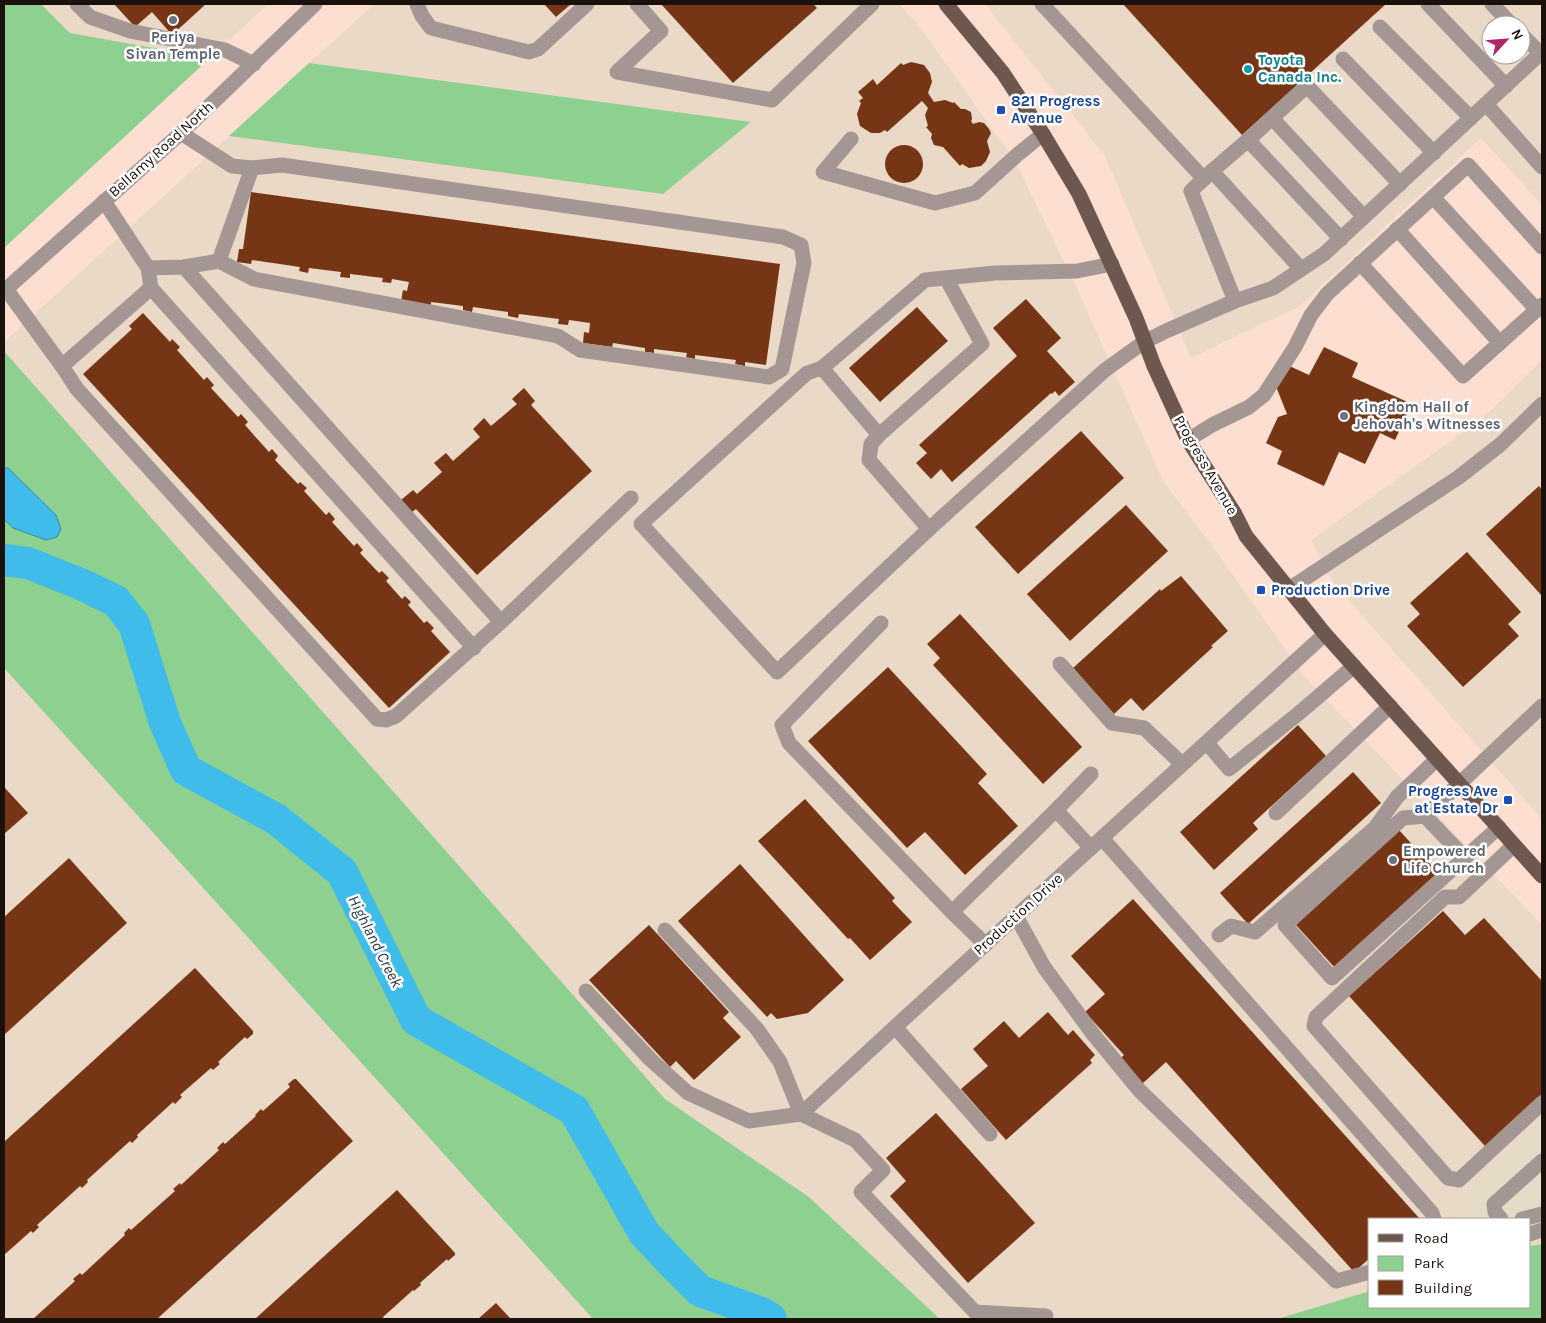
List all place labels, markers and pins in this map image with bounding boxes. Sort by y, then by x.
marker: Periya Sivan Temple [167,14,179,26]
place label: Periya Sivan Temple [126,28,220,63]
place label: Toyota Canada Inc. [1258,51,1341,86]
marker: Toyota Canada Inc. [1242,63,1254,75]
place label: 821 Progress Avenue [1011,92,1100,127]
marker: 821 Progress Avenue [995,104,1007,116]
place label: Kingdom Hall of Jehovah's Witnesses [1354,398,1501,433]
marker: Kingdom Hall of Jehovah's Witnesses [1338,410,1350,422]
place label: Production Drive [1271,581,1390,599]
marker: Production Drive [1255,584,1267,596]
place label: Progress Ave at Estate Dr [1408,782,1498,817]
marker: Progress Ave at Estate Dr [1502,794,1514,806]
place label: Empowered Life Church [1403,842,1486,877]
marker: Empowered Life Church [1387,854,1399,866]

